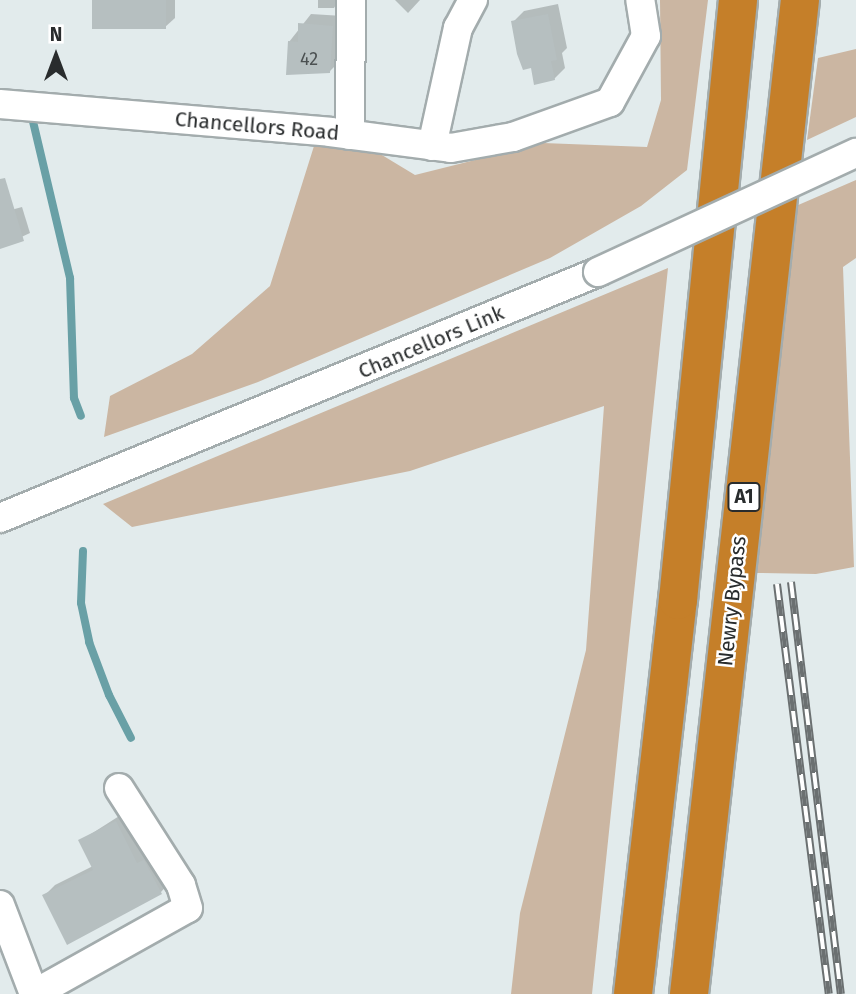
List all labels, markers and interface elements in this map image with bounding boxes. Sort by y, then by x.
north arrow [21,21,91,91]
text: N [50,23,62,46]
house number: 42 [300,48,318,70]
street label: Chancellors Road [174,106,340,146]
street label: Chancellors Link [354,300,508,384]
road number: A1 [726,482,762,512]
street label: Newry Bypass [713,535,751,667]

